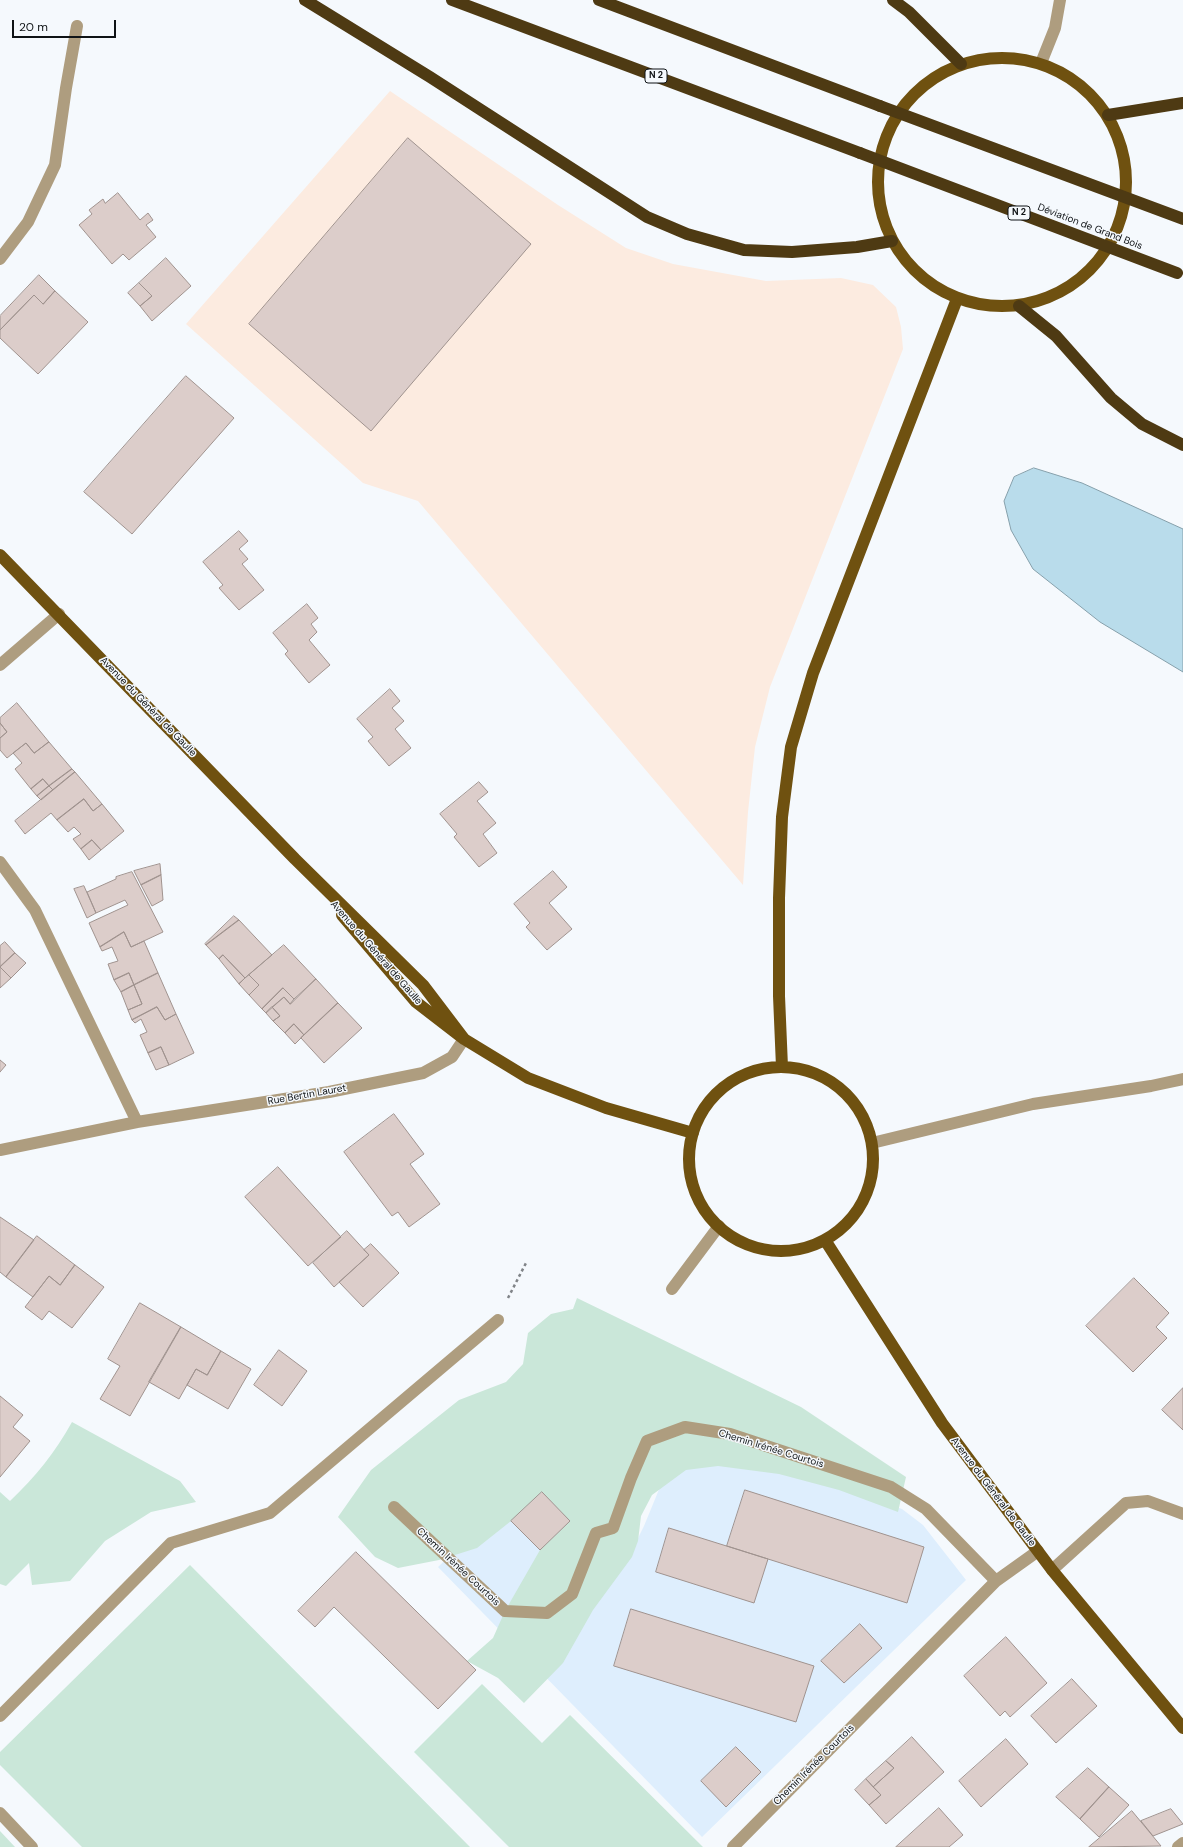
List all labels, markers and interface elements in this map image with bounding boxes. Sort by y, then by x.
scale bar [14,12,118,38]
text: 20 m [19,19,48,35]
road number: N 2 [645,69,667,83]
street label: Déviation de Grand Bois [1036,201,1144,253]
road number: N 2 [1008,206,1030,220]
street label: Avenue du Général de Gaulle [97,655,199,759]
street label: Avenue du Général de Gaulle [328,899,424,1007]
street label: Rue Bertin Lauret [267,1082,347,1108]
street label: Chemin Irénée Courtois [717,1427,825,1471]
street label: Avenue du Général de Gaulle [948,1435,1038,1549]
street label: Chemin Irénée Courtois [414,1525,502,1609]
street label: Chemin Irénée Courtois [771,1722,857,1808]

